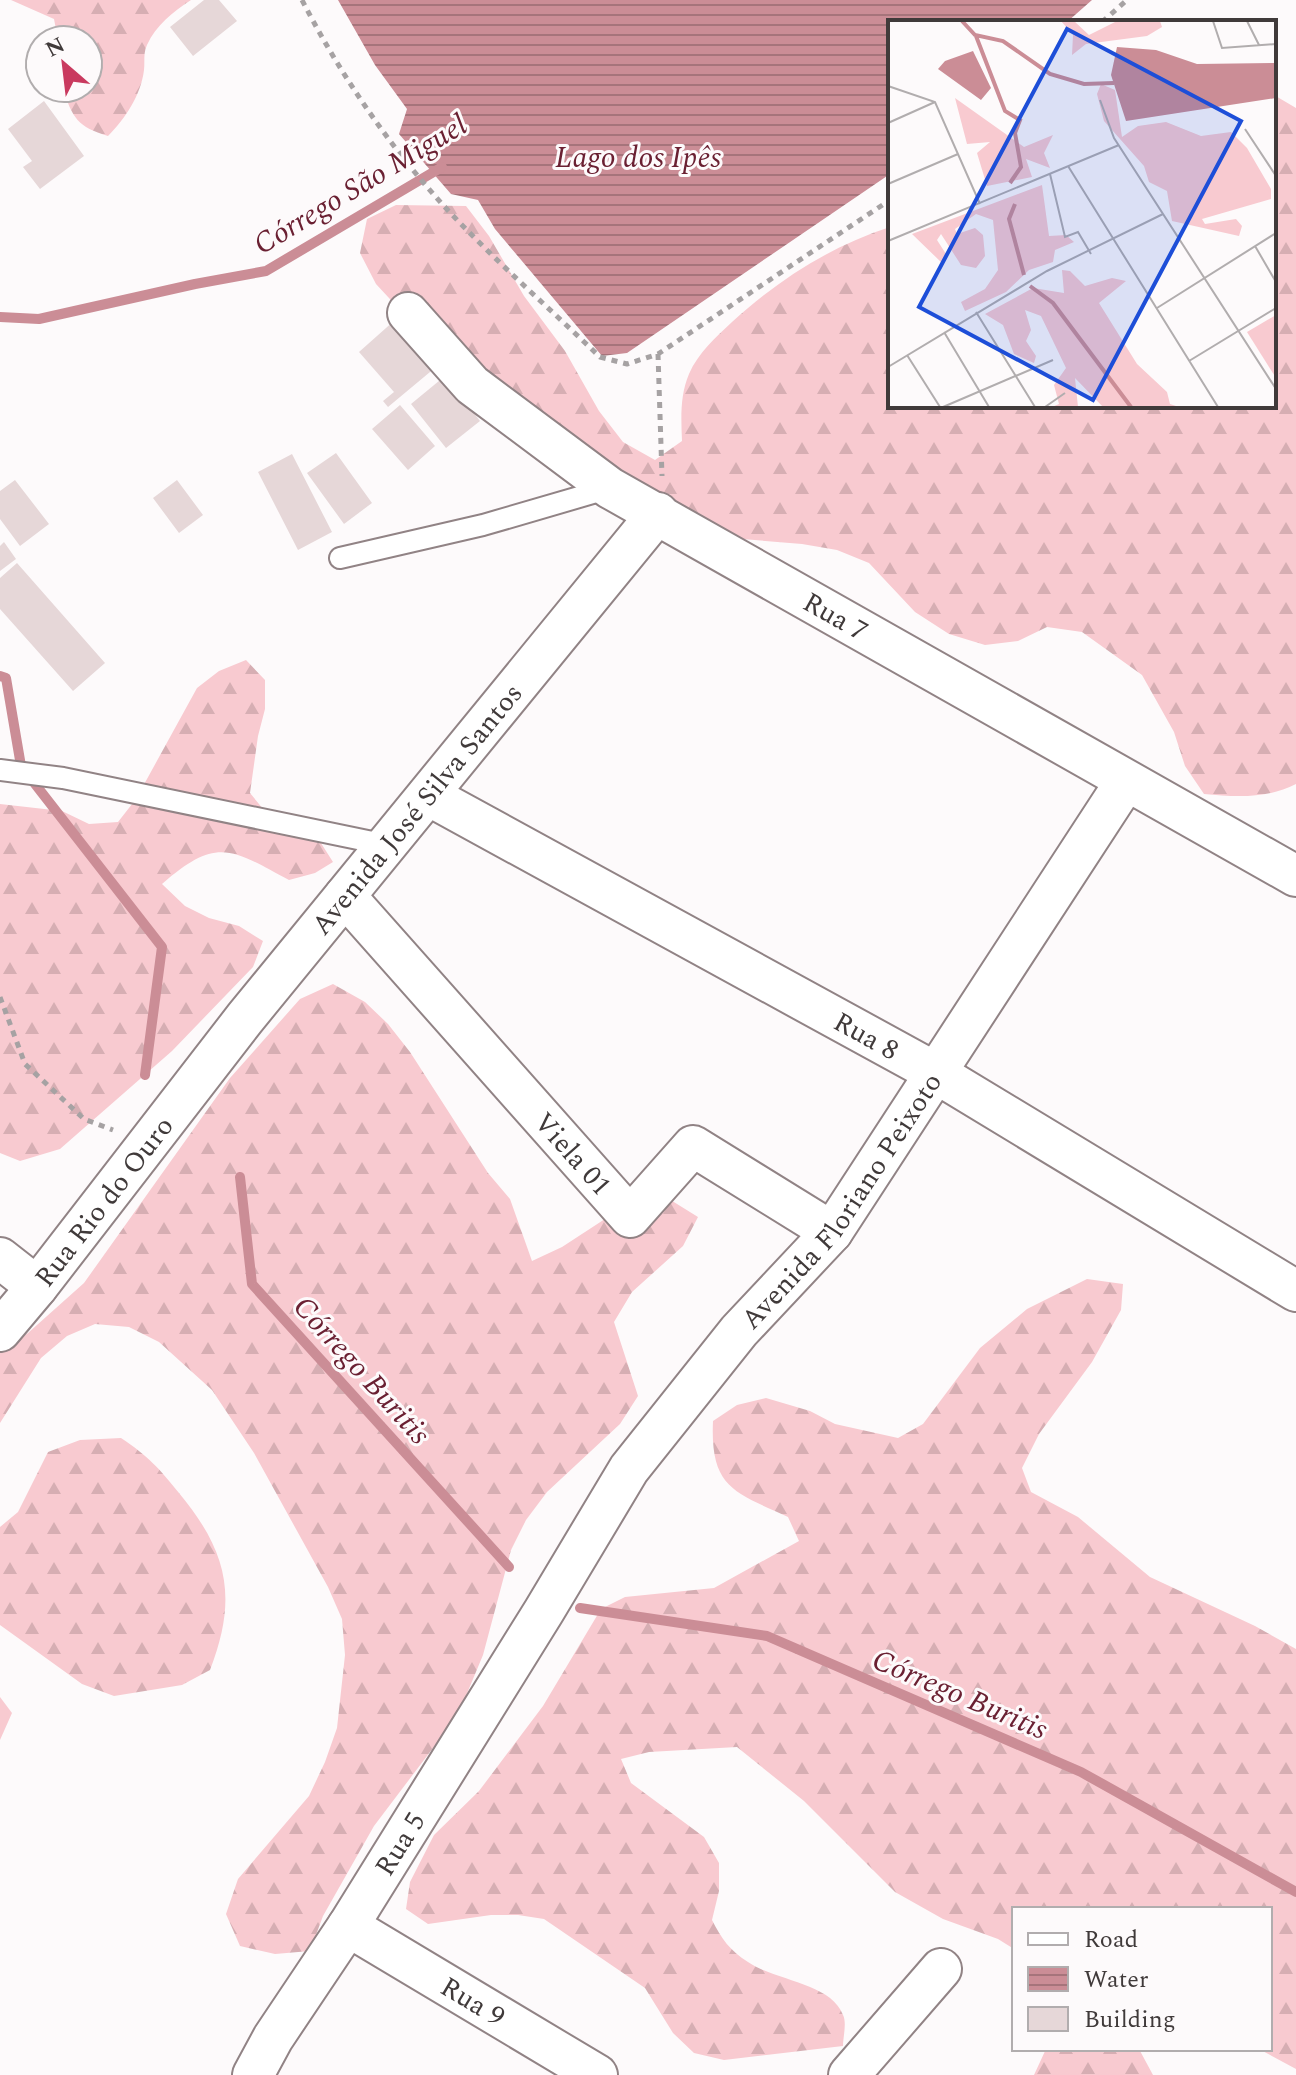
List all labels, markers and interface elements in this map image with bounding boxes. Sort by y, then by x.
inset map [888,20,1276,408]
north arrow [24,24,104,104]
text: N [40,29,71,66]
water label: Córrego São Miguel [245,103,476,267]
water label: Lago dos Ipês [555,135,721,181]
street label: Rua 7 [795,581,876,653]
street label: Avenida José Silva Santos [301,674,534,945]
street label: Rua 8 [825,1001,906,1072]
street label: Avenida Floriano Peixoto [731,1064,953,1340]
street label: Viela 01 [523,1103,622,1206]
street label: Rua Rio do Ouro [24,1107,185,1297]
water label: Córrego Buritis [282,1286,441,1456]
water label: Córrego Buritis [865,1637,1055,1753]
street label: Rua 5 [364,1804,437,1885]
legend [1012,1907,1272,2051]
text: Road [1084,1922,1138,1958]
text: Water [1084,1962,1148,1998]
street label: Rua 9 [432,1966,513,2038]
text: Building [1084,2002,1176,2038]

